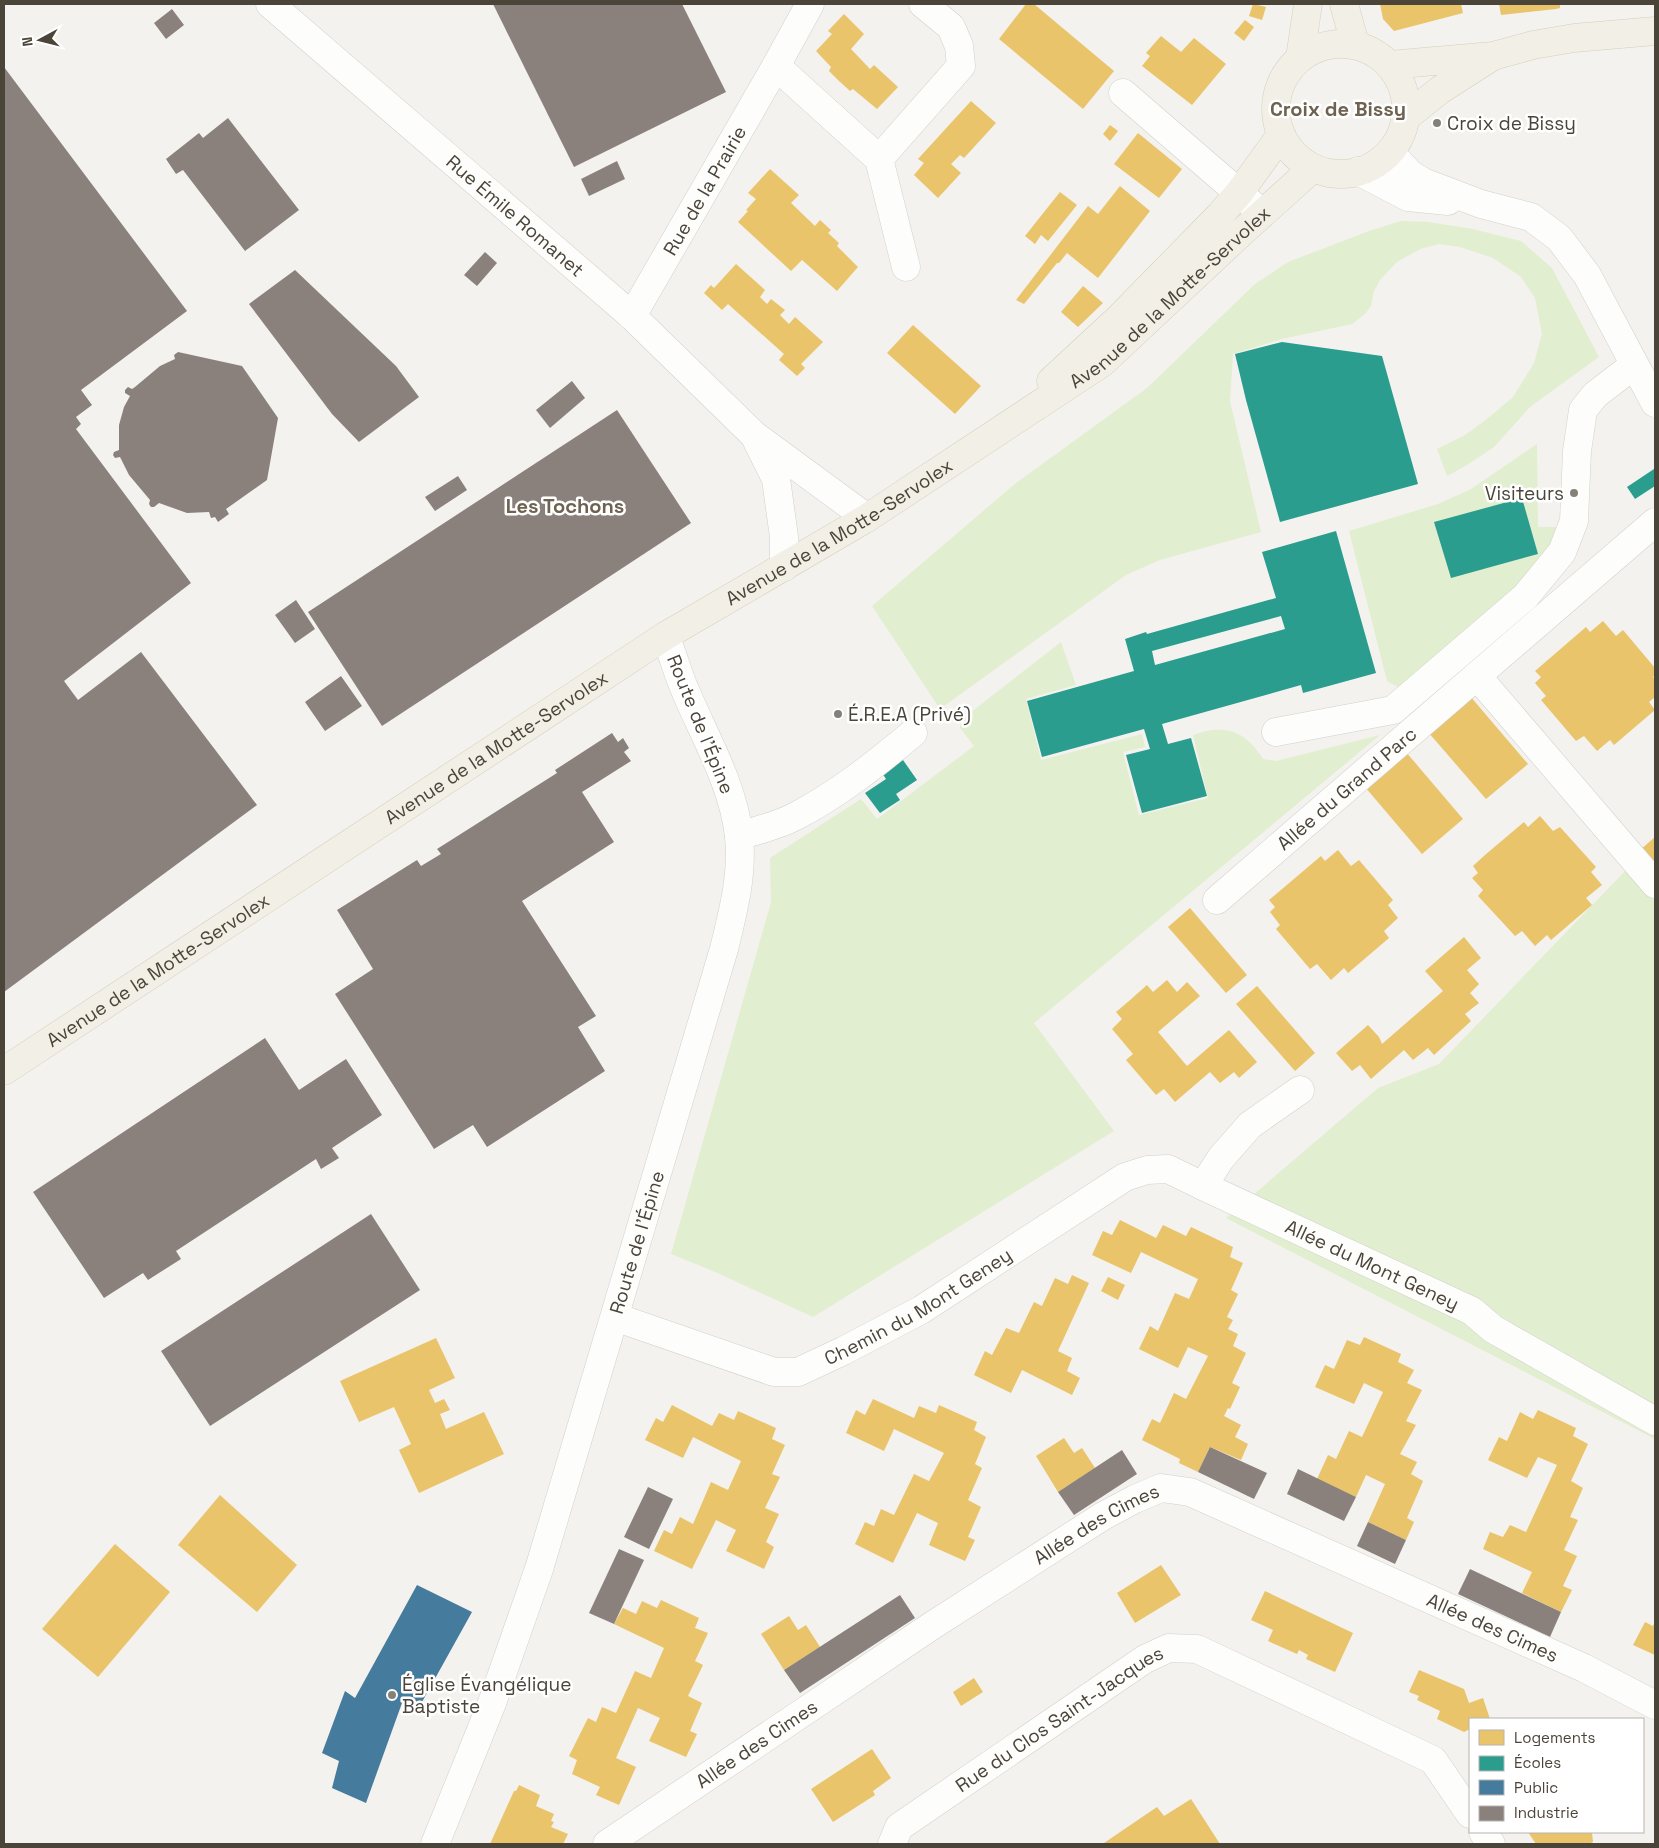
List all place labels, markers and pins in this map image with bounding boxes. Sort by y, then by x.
place label: Croix de Bissy [1447,111,1576,136]
marker: Croix de Bissy [1431,117,1443,129]
place label: Visiteurs [1485,481,1564,506]
marker: Visiteurs [1568,487,1580,499]
place label: É.R.E.A (Privé) [848,702,971,727]
marker: É.R.E.A (Privé) [832,708,844,720]
place label: Église Évangélique Baptiste [402,1672,571,1719]
marker: Église Évangélique Baptiste [386,1689,398,1701]

